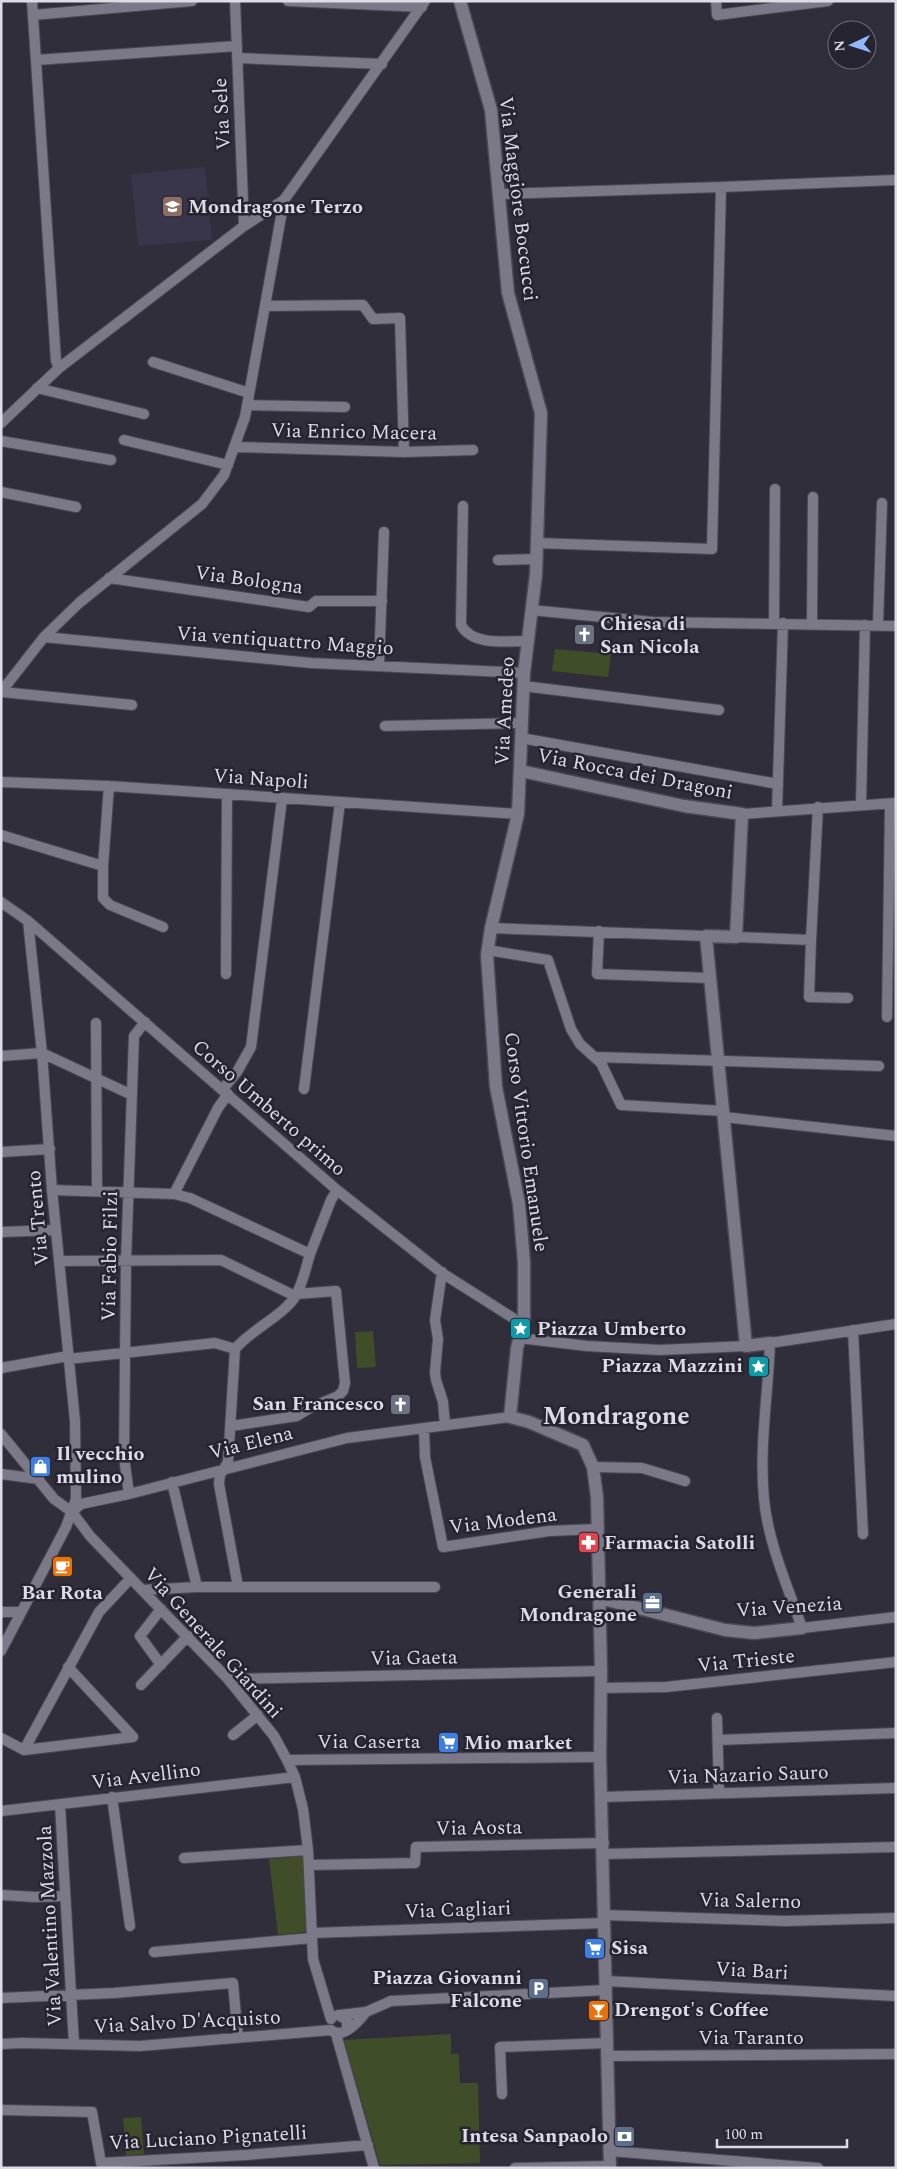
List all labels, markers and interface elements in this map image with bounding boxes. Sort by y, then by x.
north arrow [827,20,877,70]
text: N [829,39,850,52]
street label: Via Sele [205,77,239,151]
street label: Via Maggiore Boccucci [491,95,545,303]
place label: Mondragone Terzo [188,192,363,222]
school or university icon: Mondragone Terzo [160,195,184,219]
street label: Via Enrico Macera [271,416,438,448]
street label: Via Bologna [193,558,305,602]
place label: Chiesa di San Nicola [600,609,700,662]
street label: Via ventiquattro Maggio [175,618,395,664]
church icon: Chiesa di San Nicola [572,623,596,647]
street label: Via Amedeo [487,656,523,766]
street label: Via Rocca dei Dragoni [535,740,735,808]
street label: Via Napoli [212,761,310,797]
street label: Corso Vittorio Emanuele [496,1030,556,1254]
street label: Corso Umberto primo [185,1032,353,1184]
street label: Via Trento [19,1169,57,1267]
street label: Via Fabio Filzi [94,1190,126,1322]
place label: Piazza Umberto [537,1314,686,1344]
place icon: Piazza Umberto [509,1317,533,1341]
place label: Piazza Mazzini [601,1351,743,1381]
place icon: Piazza Mazzini [747,1354,771,1378]
place label: San Francesco [252,1389,384,1419]
church icon: San Francesco [388,1392,412,1416]
district label: Mondragone [542,1398,690,1436]
street label: Via Elena [206,1418,296,1468]
place label: Il vecchio mulino [56,1439,145,1492]
shop icon: Il vecchio mulino [28,1454,52,1478]
street label: Via Modena [448,1499,559,1542]
place label: Farmacia Satolli [604,1528,755,1558]
pharmacy icon: Farmacia Satolli [576,1531,600,1555]
cafe icon: Bar Rota [50,1555,74,1579]
street label: Via Generale Giardini [137,1560,289,1726]
place label: Generali Mondragone [519,1577,637,1630]
place label: Bar Rota [21,1578,103,1608]
street label: Via Venezia [735,1588,843,1626]
office icon: Generali Mondragone [641,1591,665,1615]
street label: Via Trieste [696,1641,796,1681]
street label: Via Gaeta [370,1642,458,1674]
street label: Via Caserta [317,1727,421,1757]
place label: Mio market [464,1728,573,1758]
supermarket icon: Mio market [436,1731,460,1755]
street label: Via Avellino [90,1754,202,1798]
street label: Via Nazario Sauro [667,1757,829,1793]
street label: Via Aosta [435,1812,523,1844]
street label: Via Valentino Mazzola [30,1824,70,2027]
street label: Via Salerno [699,1885,801,1917]
street label: Via Cagliari [404,1893,512,1927]
place label: Sisa [611,1933,649,1963]
supermarket icon: Sisa [583,1936,607,1960]
street label: Via Bari [715,1954,789,1988]
place label: Piazza Giovanni Falcone [372,1963,522,2016]
parking icon: Piazza Giovanni Falcone [526,1977,550,2001]
place label: Drengot's Coffee [614,1995,769,2025]
bar icon: Drengot's Coffee [586,1998,610,2022]
street label: Via Salvo D'Acquisto [93,2002,281,2042]
street label: Via Taranto [698,2023,804,2053]
scale bar [717,2116,847,2148]
street label: Via Luciano Pignatelli [108,2118,308,2158]
place label: Intesa Sanpaolo [461,2121,608,2151]
text: 100 m [724,2123,763,2146]
bank icon: Intesa Sanpaolo [612,2124,636,2148]

